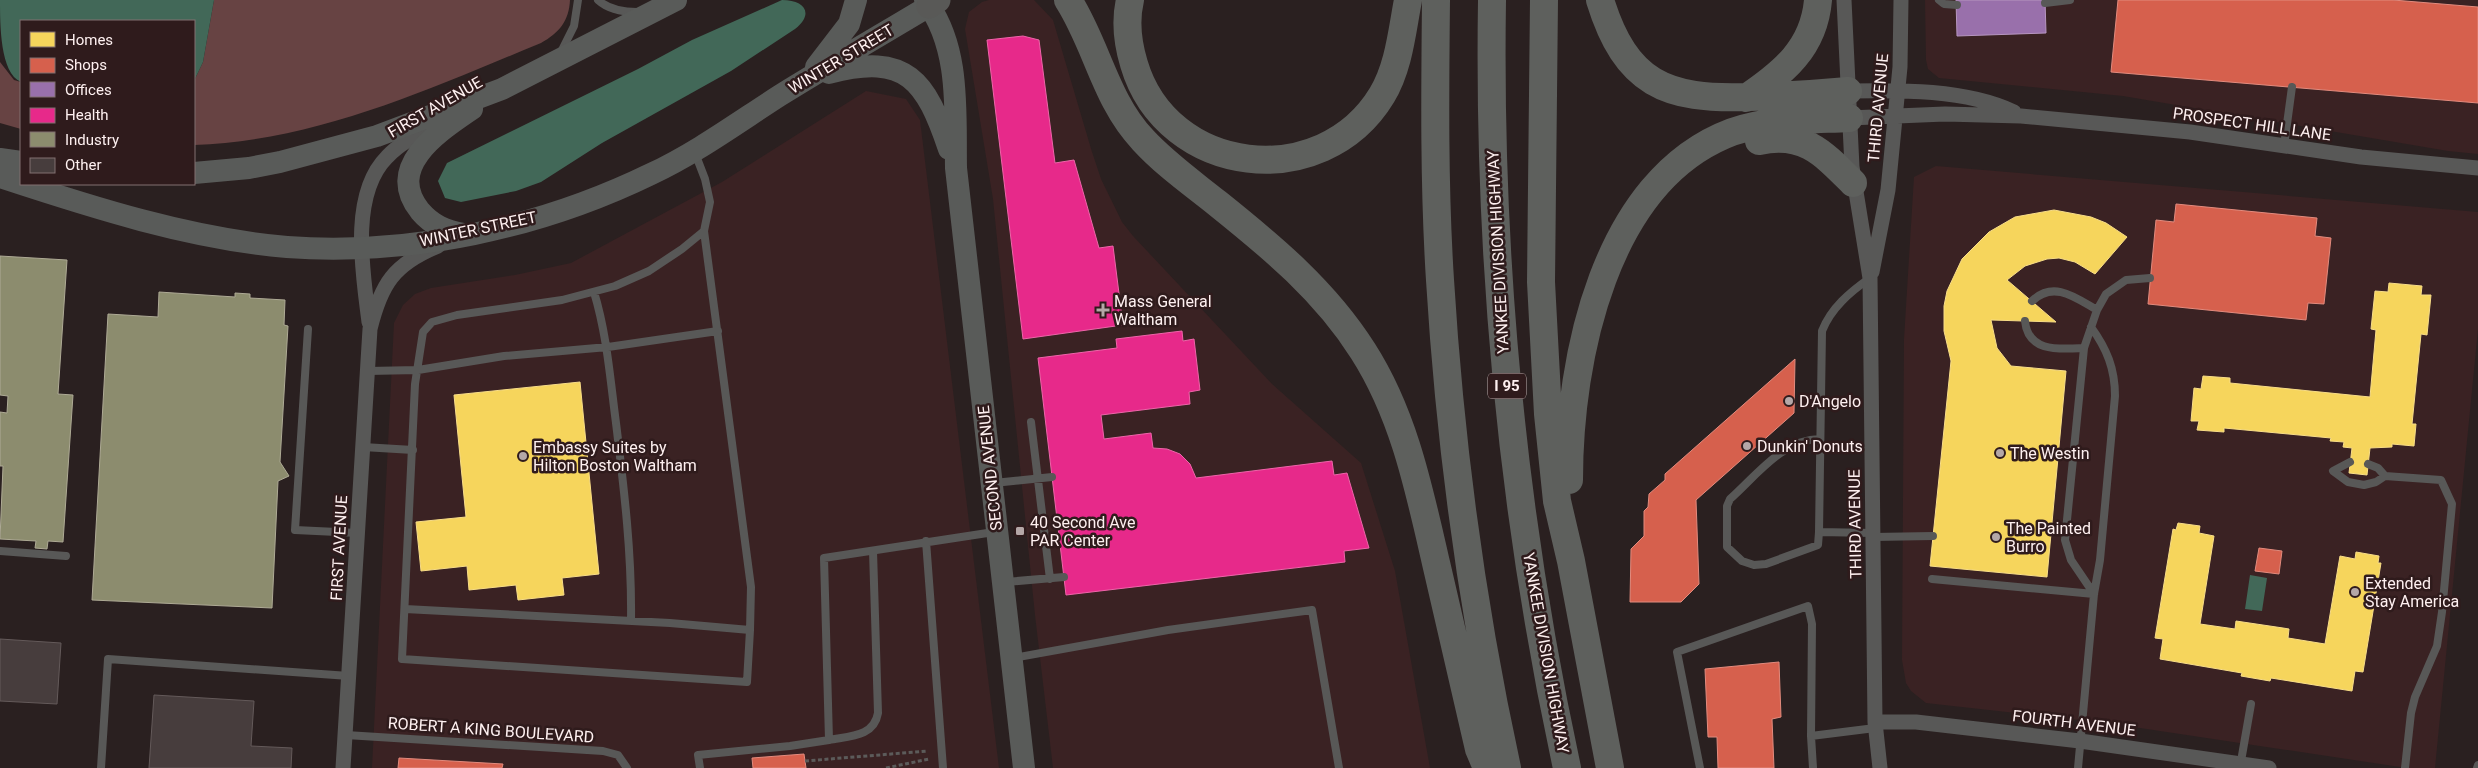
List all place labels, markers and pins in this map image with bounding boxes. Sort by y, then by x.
place label: Mass General Waltham [1114,292,1212,329]
marker: Mass General Waltham [1096,303,1110,317]
place label: D'Angelo [1799,392,1861,411]
marker: D'Angelo [1783,395,1795,407]
place label: Dunkin' Donuts [1757,437,1863,456]
place label: Embassy Suites by Hilton Boston Waltham [533,438,697,475]
marker: Dunkin' Donuts [1741,440,1753,452]
place label: The Westin [2010,444,2089,463]
marker: The Westin [1994,447,2006,459]
marker: Embassy Suites by Hilton Boston Waltham [517,450,529,462]
place label: 40 Second Ave PAR Center [1030,513,1135,550]
place label: The Painted Burro [2006,519,2091,556]
marker: 40 Second Ave PAR Center [1014,525,1026,537]
marker: The Painted Burro [1990,531,2002,543]
place label: Extended Stay America [2365,574,2459,611]
marker: Extended Stay America [2349,586,2361,598]

